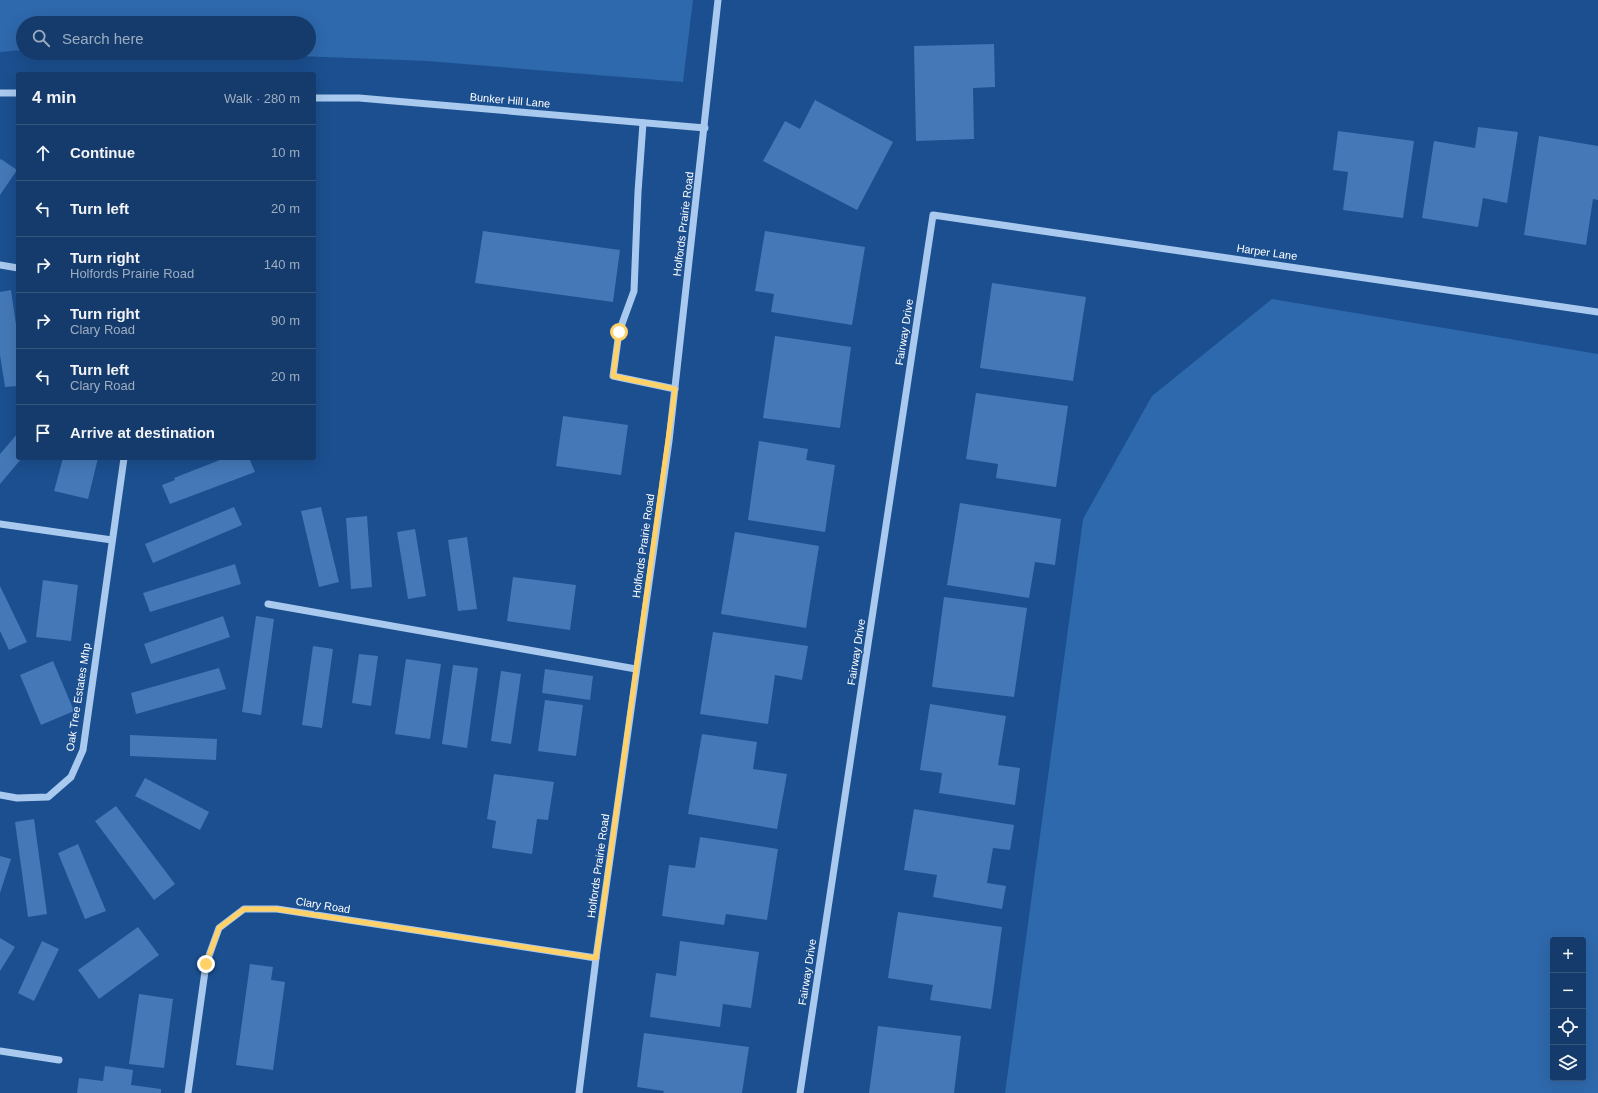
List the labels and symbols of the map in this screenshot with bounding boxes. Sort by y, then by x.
street label: Bunker Hill Lane [469,91,551,109]
street label: Holfords Prairie Road [671,171,695,277]
street label: Harper Lane [1236,242,1298,262]
street label: Fairway Drive [893,298,915,366]
route start [610,323,628,341]
street label: Holfords Prairie Road [630,493,656,599]
street label: Fairway Drive [845,618,867,686]
street label: Oak Tree Estates Mhp [64,642,92,752]
street label: Holfords Prairie Road [585,813,611,919]
street label: Clary Road [295,895,351,915]
street label: Fairway Drive [796,938,818,1006]
route end [197,955,215,973]

